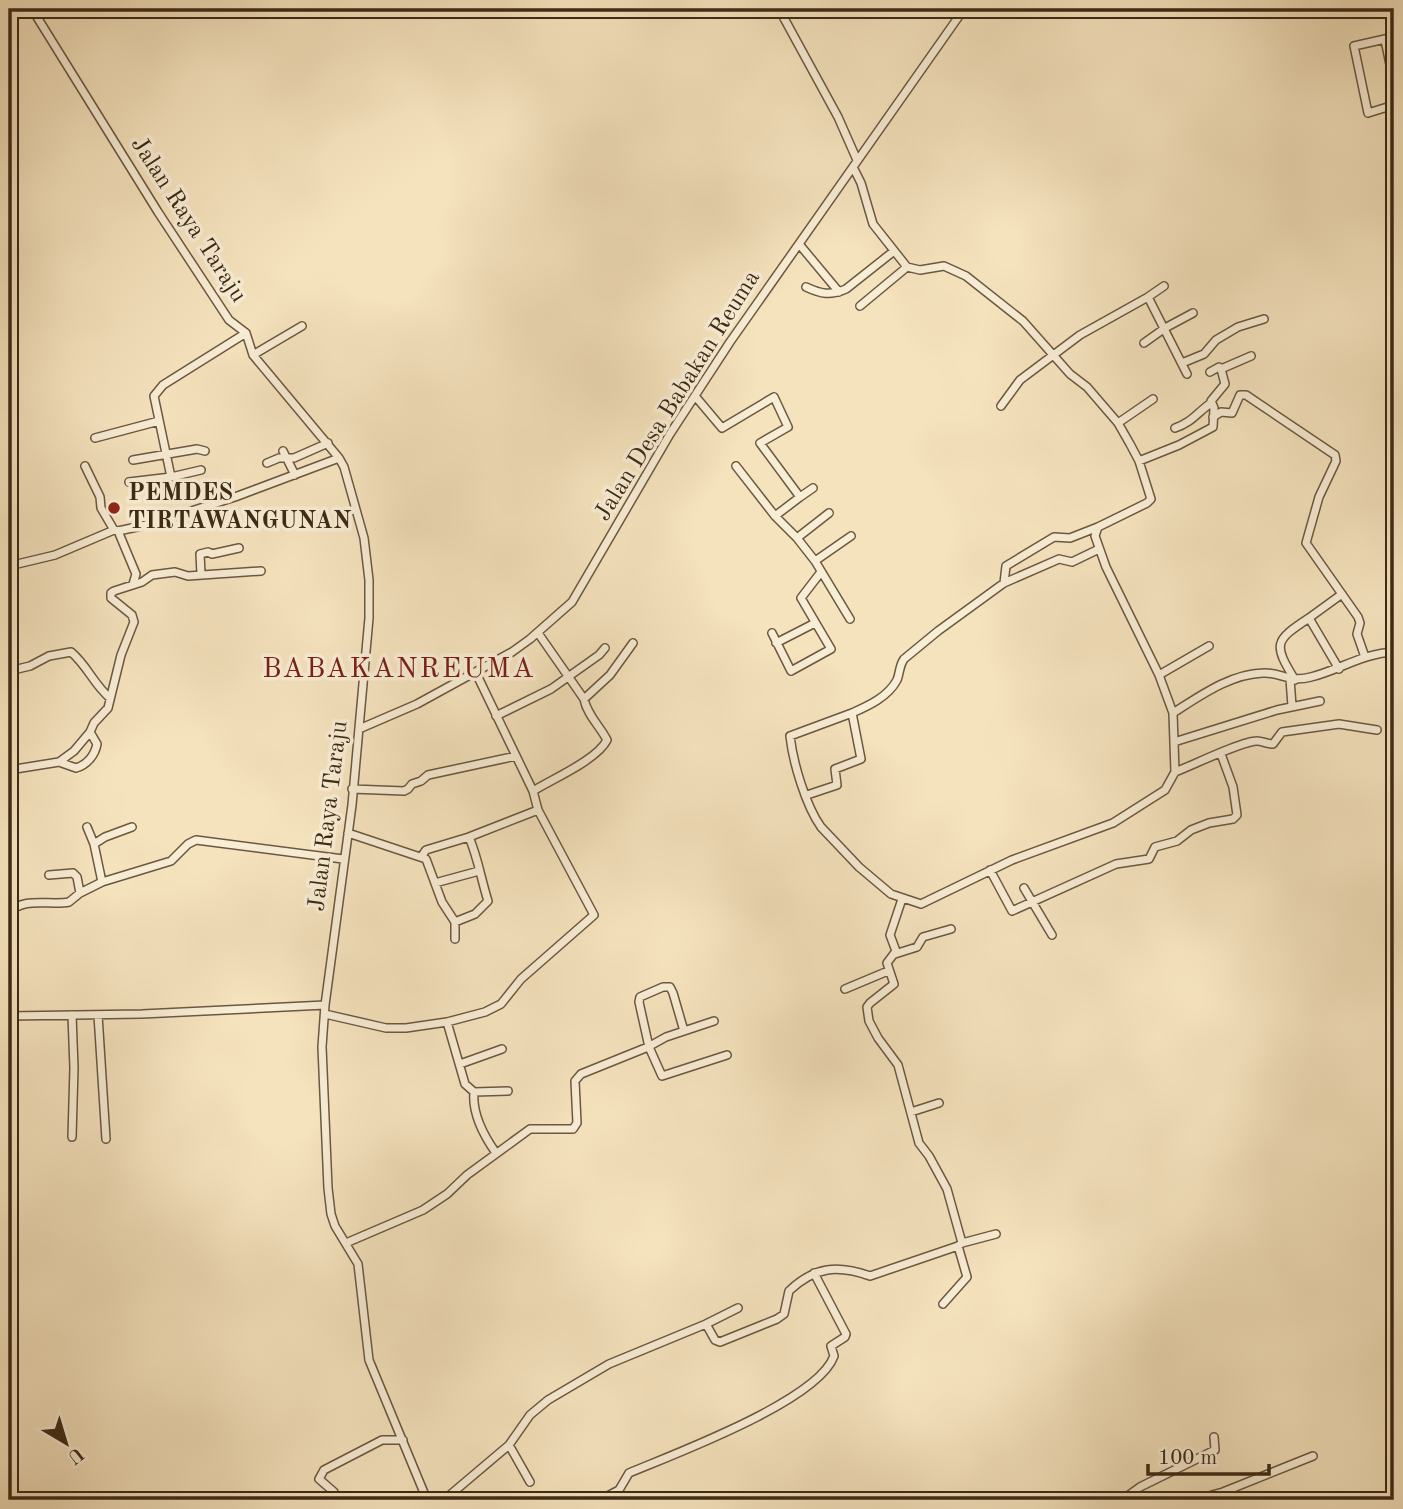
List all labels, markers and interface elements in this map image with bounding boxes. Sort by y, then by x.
street label: Jalan Raya Taraju [126,133,250,307]
street label: Jalan Desa Babakan Reuma [591,267,765,525]
place label: PEMDES TIRTAWANGUNAN [128,482,352,534]
marker: PEMDES TIRTAWANGUNAN [106,500,122,516]
district label: BABAKANREUMA [262,656,536,684]
street label: Jalan Raya Taraju [305,719,353,913]
north arrow [32,1408,102,1478]
scale bar [1148,1432,1268,1476]
text: U [63,1442,87,1467]
text: 100 m [1158,1448,1217,1469]

